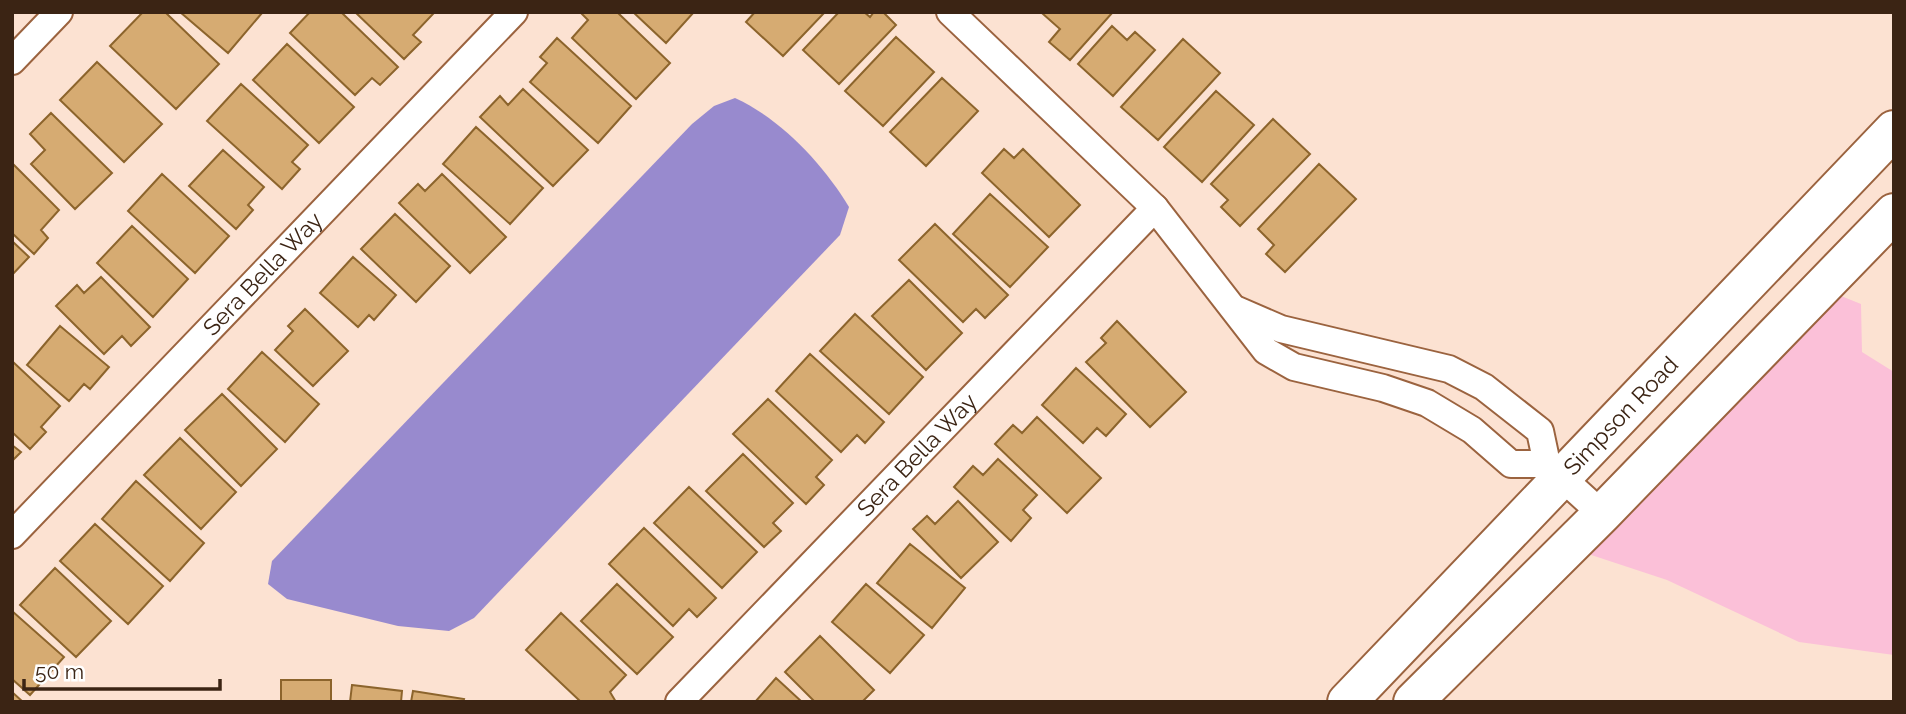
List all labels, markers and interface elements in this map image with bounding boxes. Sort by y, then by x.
street label: Sera Bella Way [197,206,328,341]
street label: Simpson Road [1557,351,1683,480]
street label: Sera Bella Way [851,388,982,522]
scale bar [24,648,220,692]
text: 50 m [35,659,84,684]

